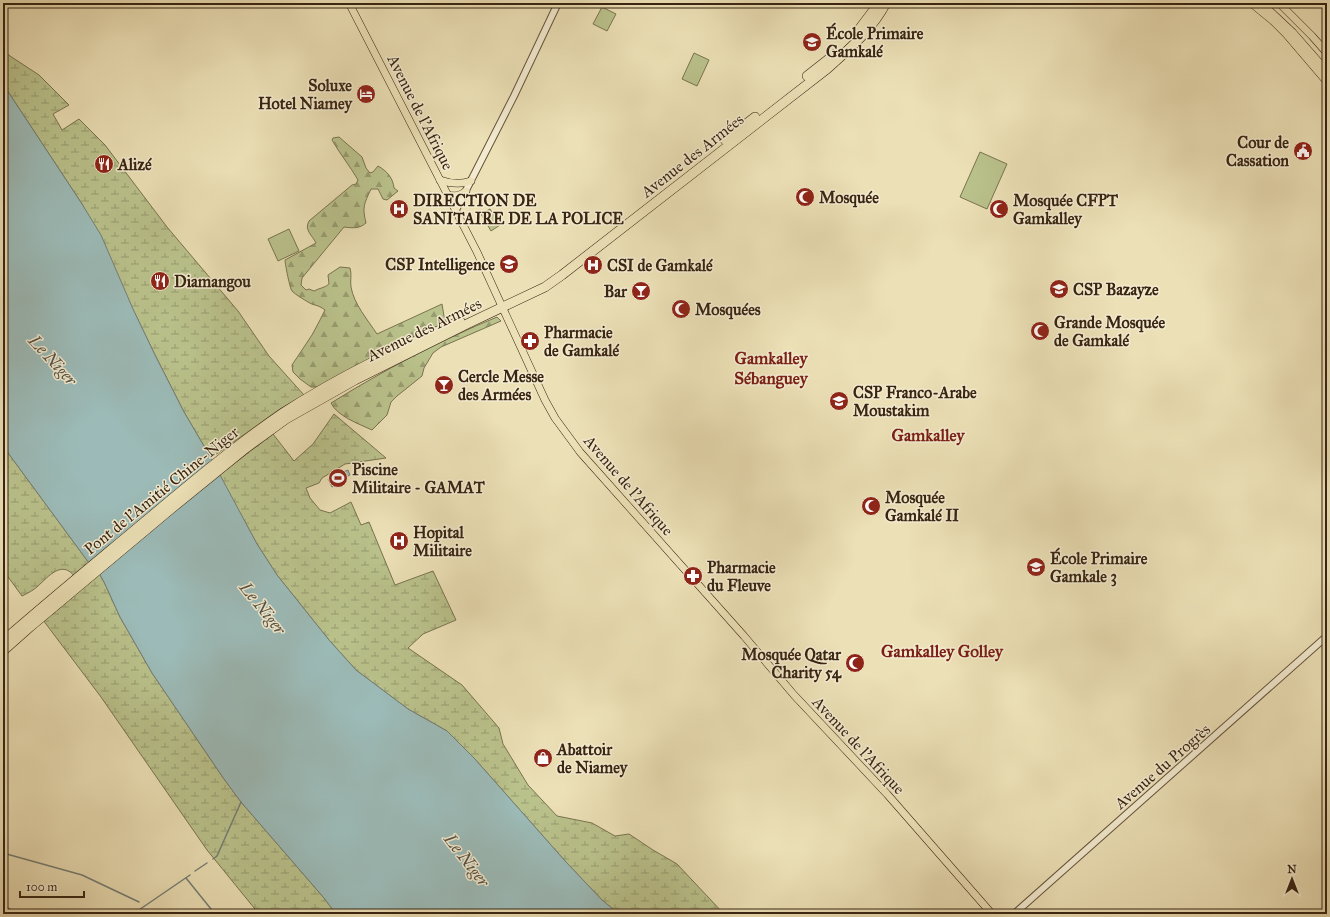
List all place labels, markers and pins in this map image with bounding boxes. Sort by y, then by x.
place label: École Primaire Gamkalé [826,22,924,61]
school or university icon: École Primaire Gamkalé [801,31,823,53]
place label: Soluxe Hotel Niamey [258,76,353,114]
hotel icon: Soluxe Hotel Niamey [355,83,377,105]
place label: Cour de Cassation [1226,133,1289,170]
public building icon: Cour de Cassation [1292,140,1314,162]
restaurant icon: Alizé [93,153,115,175]
place label: Alizé [117,155,152,174]
mosque icon: Mosquée [794,186,816,208]
place label: Mosquée [819,188,879,208]
place label: DIRECTION DE SANITAIRE DE LA POLICE [413,191,624,228]
place label: Mosquée CFPT Gamkalley [1013,191,1118,229]
hospital icon: DIRECTION DE SANITAIRE DE LA POLICE [388,198,410,220]
mosque icon: Mosquée CFPT Gamkalley [988,198,1010,220]
school or university icon: CSP Intelligence [498,253,520,275]
hospital icon: CSI de Gamkalé [582,254,604,276]
place label: CSP Intelligence [385,255,495,275]
place label: CSI de Gamkalé [607,256,713,275]
restaurant icon: Diamangou [149,270,171,292]
place label: Diamangou [174,272,251,292]
school or university icon: CSP Bazayze [1048,278,1070,300]
bar icon: Bar [630,280,652,302]
place label: CSP Bazayze [1073,280,1159,300]
place label: Bar [604,282,628,301]
mosque icon: Mosquées [670,298,692,320]
place label: Mosquées [695,300,761,320]
place label: Grande Mosquée de Gamkalé [1054,313,1165,350]
mosque icon: Grande Mosquée de Gamkalé [1029,320,1051,342]
place label: Pharmacie de Gamkalé [544,323,620,360]
pharmacy icon: Pharmacie de Gamkalé [519,330,541,352]
place label: Cercle Messe des Armées [458,367,544,404]
bar icon: Cercle Messe des Armées [433,374,455,396]
place label: CSP Franco-Arabe Moustakim [853,383,977,420]
school or university icon: CSP Franco-Arabe Moustakim [828,390,850,412]
place label: Piscine Militaire - GAMAT [352,460,485,497]
sports icon: Piscine Militaire - GAMAT [327,467,349,489]
place label: Mosquée Gamkalé II [885,488,959,525]
mosque icon: Mosquée Gamkalé II [860,495,882,517]
place label: Hopital Militaire [413,523,472,560]
hospital icon: Hopital Militaire [388,530,410,552]
place label: École Primaire Gamkale 3 [1050,547,1148,587]
school or university icon: École Primaire Gamkale 3 [1025,556,1047,578]
place label: Pharmacie du Fleuve [707,558,776,595]
pharmacy icon: Pharmacie du Fleuve [682,565,704,587]
place label: Mosquée Qatar Charity 54 [741,645,842,683]
mosque icon: Mosquée Qatar Charity 54 [844,652,866,674]
place label: Abattoir de Niamey [556,740,629,778]
shop icon: Abattoir de Niamey [532,747,554,769]

